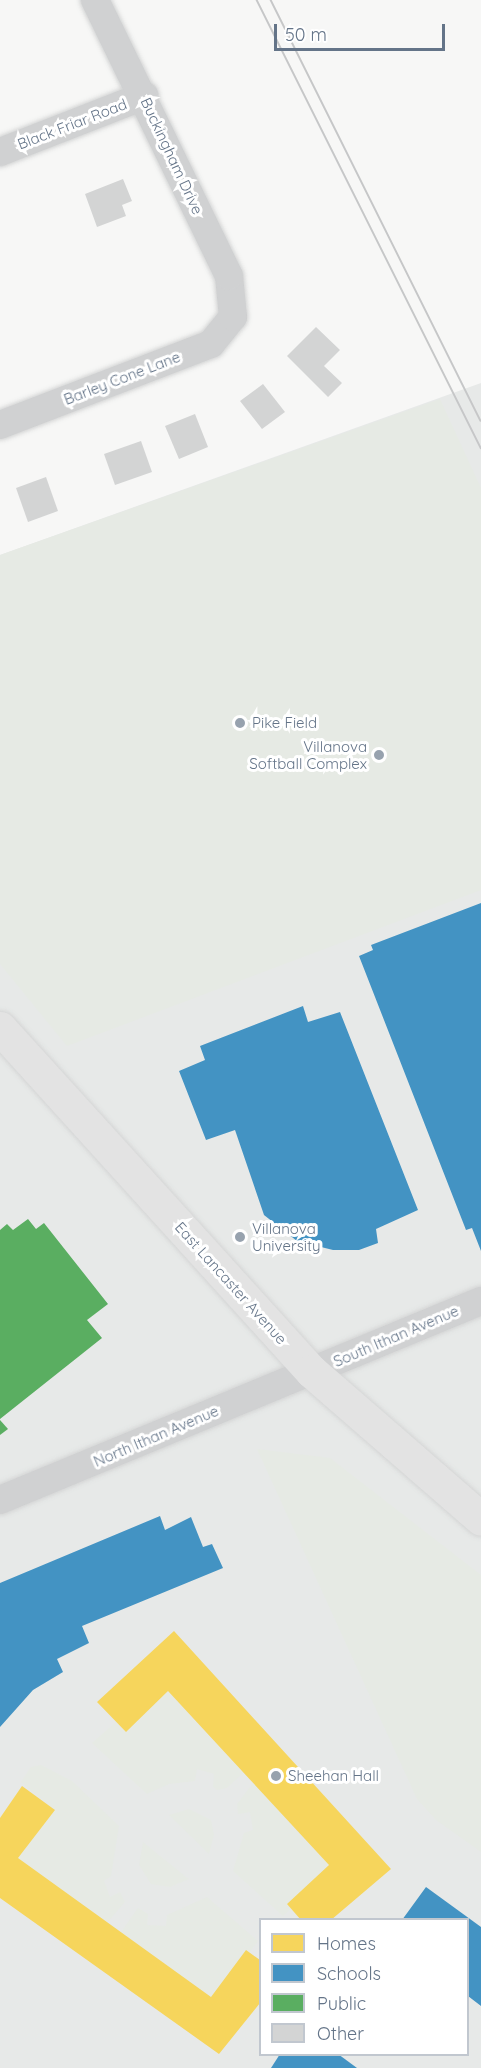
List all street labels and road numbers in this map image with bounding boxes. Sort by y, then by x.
street label: Black Friar Road [15,95,129,153]
street label: Buckingham Drive [137,95,207,217]
street label: Barley Cone Lane [61,348,183,408]
street label: East Lancaster Avenue [171,1218,291,1348]
street label: South Ithan Avenue [331,1301,461,1371]
street label: North Ithan Avenue [91,1402,221,1470]

